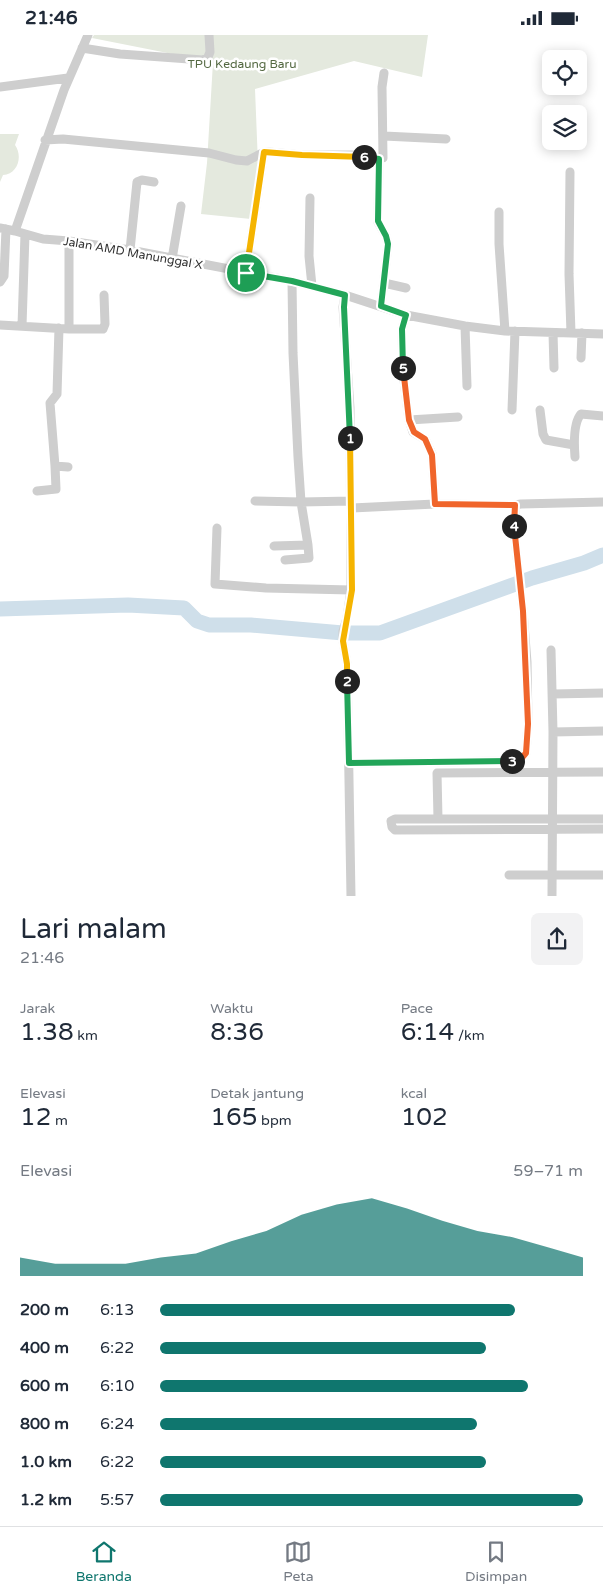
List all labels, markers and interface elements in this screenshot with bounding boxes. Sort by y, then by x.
text: 21:46 [25,7,78,29]
map controls [542,50,587,150]
button: locate [542,50,587,95]
park label: TPU Kedaung Baru [188,57,296,71]
button: layers [542,105,587,150]
pin: 6 [352,145,376,169]
text: 6 [360,149,369,166]
street label: Jalan AMD Manunggal X [62,234,204,272]
pin [225,252,267,294]
icon: arrive [232,259,260,287]
pin: 5 [390,355,416,381]
text: 5 [399,360,408,377]
pin: 1 [338,425,362,451]
text: 1 [346,430,355,447]
pin: 4 [502,513,526,539]
text: 4 [510,518,519,535]
pin: 2 [334,669,360,693]
text: 2 [343,673,352,690]
pin: 3 [500,749,524,773]
text: 3 [508,753,517,770]
text: Lari malam [20,912,167,946]
button: share [531,913,583,965]
text: 21:46 [20,948,64,968]
text: Jarak [20,1000,55,1017]
text: Waktu [210,1000,253,1017]
text: Pace [401,1000,433,1017]
text: 1.38 [20,1017,74,1047]
text: 8:36 [210,1017,264,1047]
text: 6:14 [401,1017,454,1047]
text: km [74,1027,98,1044]
text: /km [454,1027,485,1044]
text: Elevasi [20,1085,66,1102]
text: Detak jantung [210,1085,304,1102]
text: kcal [401,1085,427,1102]
text: 12 [20,1102,51,1132]
text: 165 [210,1102,257,1132]
text: 102 [401,1102,448,1132]
text: m [51,1112,68,1129]
text: bpm [257,1112,292,1129]
text: Elevasi [20,1161,72,1181]
text: 59–71 m [513,1161,583,1181]
text: 200 m [20,1300,69,1320]
text: 6:13 [100,1300,134,1320]
text: 400 m [20,1338,69,1358]
text: 6:22 [100,1338,134,1358]
text: 600 m [20,1376,69,1396]
text: 6:10 [100,1376,134,1396]
text: 800 m [20,1414,69,1434]
text: 6:24 [100,1414,134,1434]
text: 1.0 km [20,1452,72,1472]
text: 6:22 [100,1452,134,1472]
text: 1.2 km [20,1490,72,1510]
text: 5:57 [100,1490,134,1510]
tab: Beranda [76,1538,132,1585]
tab: Peta [283,1538,314,1585]
tab: Disimpan [465,1538,527,1585]

